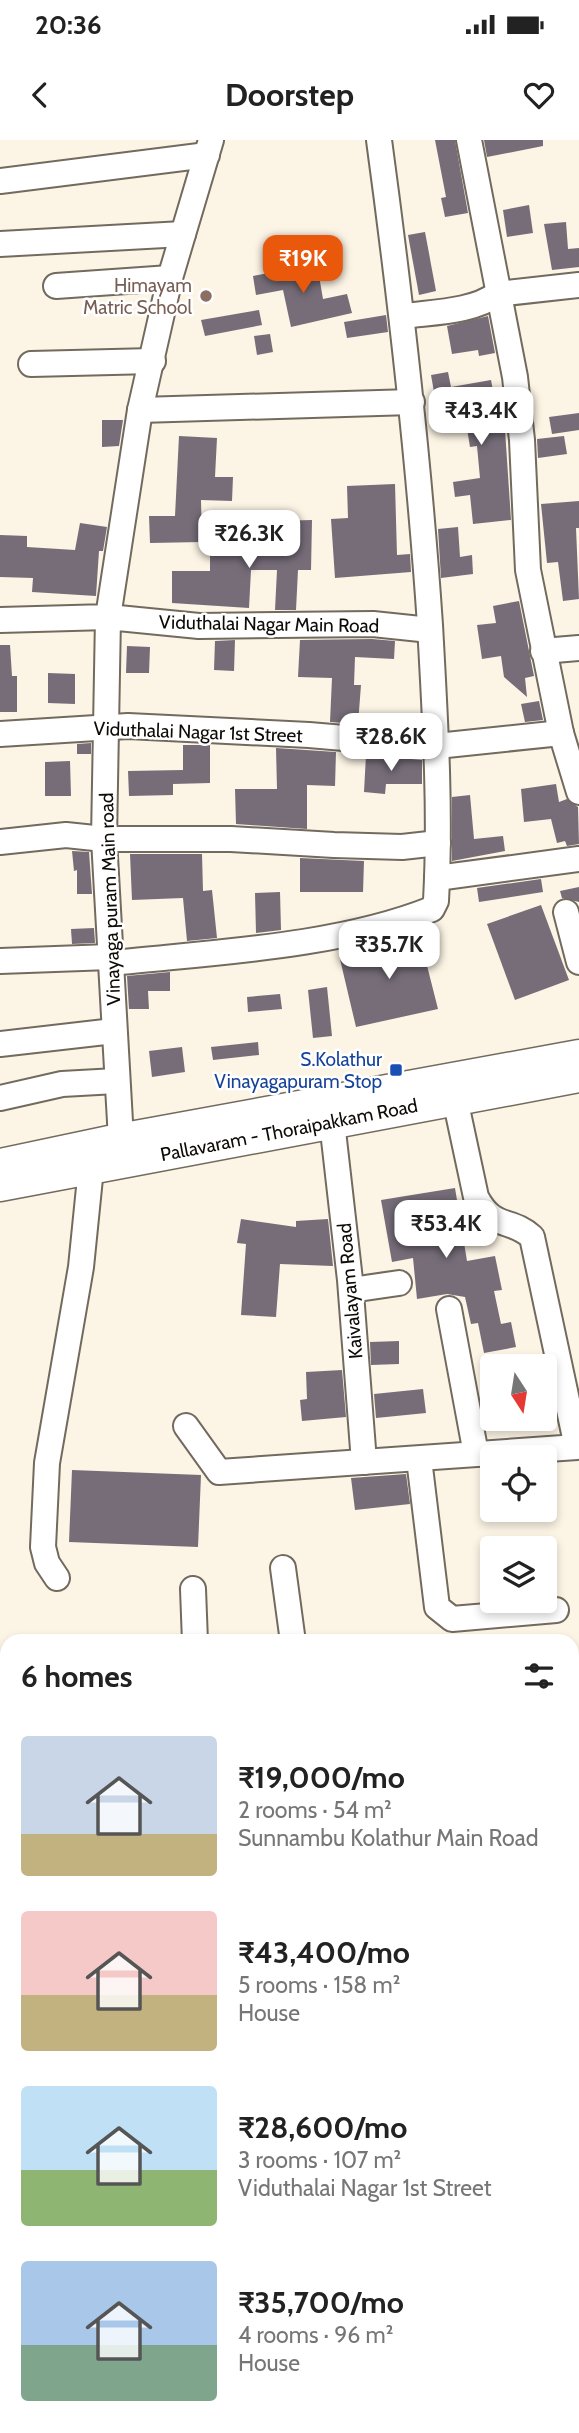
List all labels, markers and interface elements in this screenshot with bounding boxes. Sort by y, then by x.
text: 20:36 [35,9,102,41]
text: Doorstep [225,75,354,114]
icon: back [21,76,59,114]
icon: heart [520,76,558,114]
pin: ₹19K [262,236,344,295]
text: ₹19K [279,244,327,272]
place label: Himayam Matric School [83,274,193,319]
marker: Himayam Matric School [198,288,214,304]
pin: ₹43.4K [424,387,538,447]
text: ₹43.4K [444,396,518,424]
pin: ₹26.3K [192,510,306,570]
text: ₹26.3K [214,519,284,547]
street label: Viduthalai Nagar Main Road [159,611,379,637]
pin: ₹28.6K [334,714,448,773]
street label: Viduthalai Nagar 1st Street [93,717,304,747]
text: ₹28.6K [355,722,427,750]
street label: Vinayaga puram Main road [95,792,125,1006]
pin: ₹35.7K [332,922,446,981]
text: ₹35.7K [355,930,423,958]
place label: S.Kolathur Vinayagapuram Stop [214,1048,382,1093]
marker: S.Kolathur Vinayagapuram Stop [388,1062,404,1078]
street label: Pallavaram - Thoraipakkam Road [158,1094,420,1166]
pin: ₹53.4K [389,1200,503,1260]
text: ₹53.4K [410,1209,482,1237]
street label: Kaivalayam Road [333,1222,367,1360]
north arrow [480,1354,556,1432]
map controls [480,1354,557,1613]
button: locate [480,1445,557,1522]
button: layers [480,1536,557,1613]
icon: filters [520,1657,558,1695]
text: 6 homes [21,1658,132,1695]
text: ₹19,000/mo [238,1759,405,1796]
icon: home [77,1764,161,1848]
text: 2 rooms · 54 m² [238,1796,392,1824]
text: Sunnambu Kolathur Main Road [238,1824,538,1852]
text: ₹43,400/mo [238,1934,410,1971]
icon: home [77,1939,161,2023]
text: 5 rooms · 158 m² [238,1971,400,1999]
text: House [238,1999,300,2027]
text: ₹28,600/mo [238,2109,407,2146]
icon: home [77,2114,161,2198]
text: 3 rooms · 107 m² [238,2146,401,2174]
text: Viduthalai Nagar 1st Street [238,2174,492,2202]
text: ₹35,700/mo [238,2284,404,2321]
icon: home [77,2289,161,2373]
text: 4 rooms · 96 m² [238,2321,393,2349]
text: House [238,2349,300,2377]

